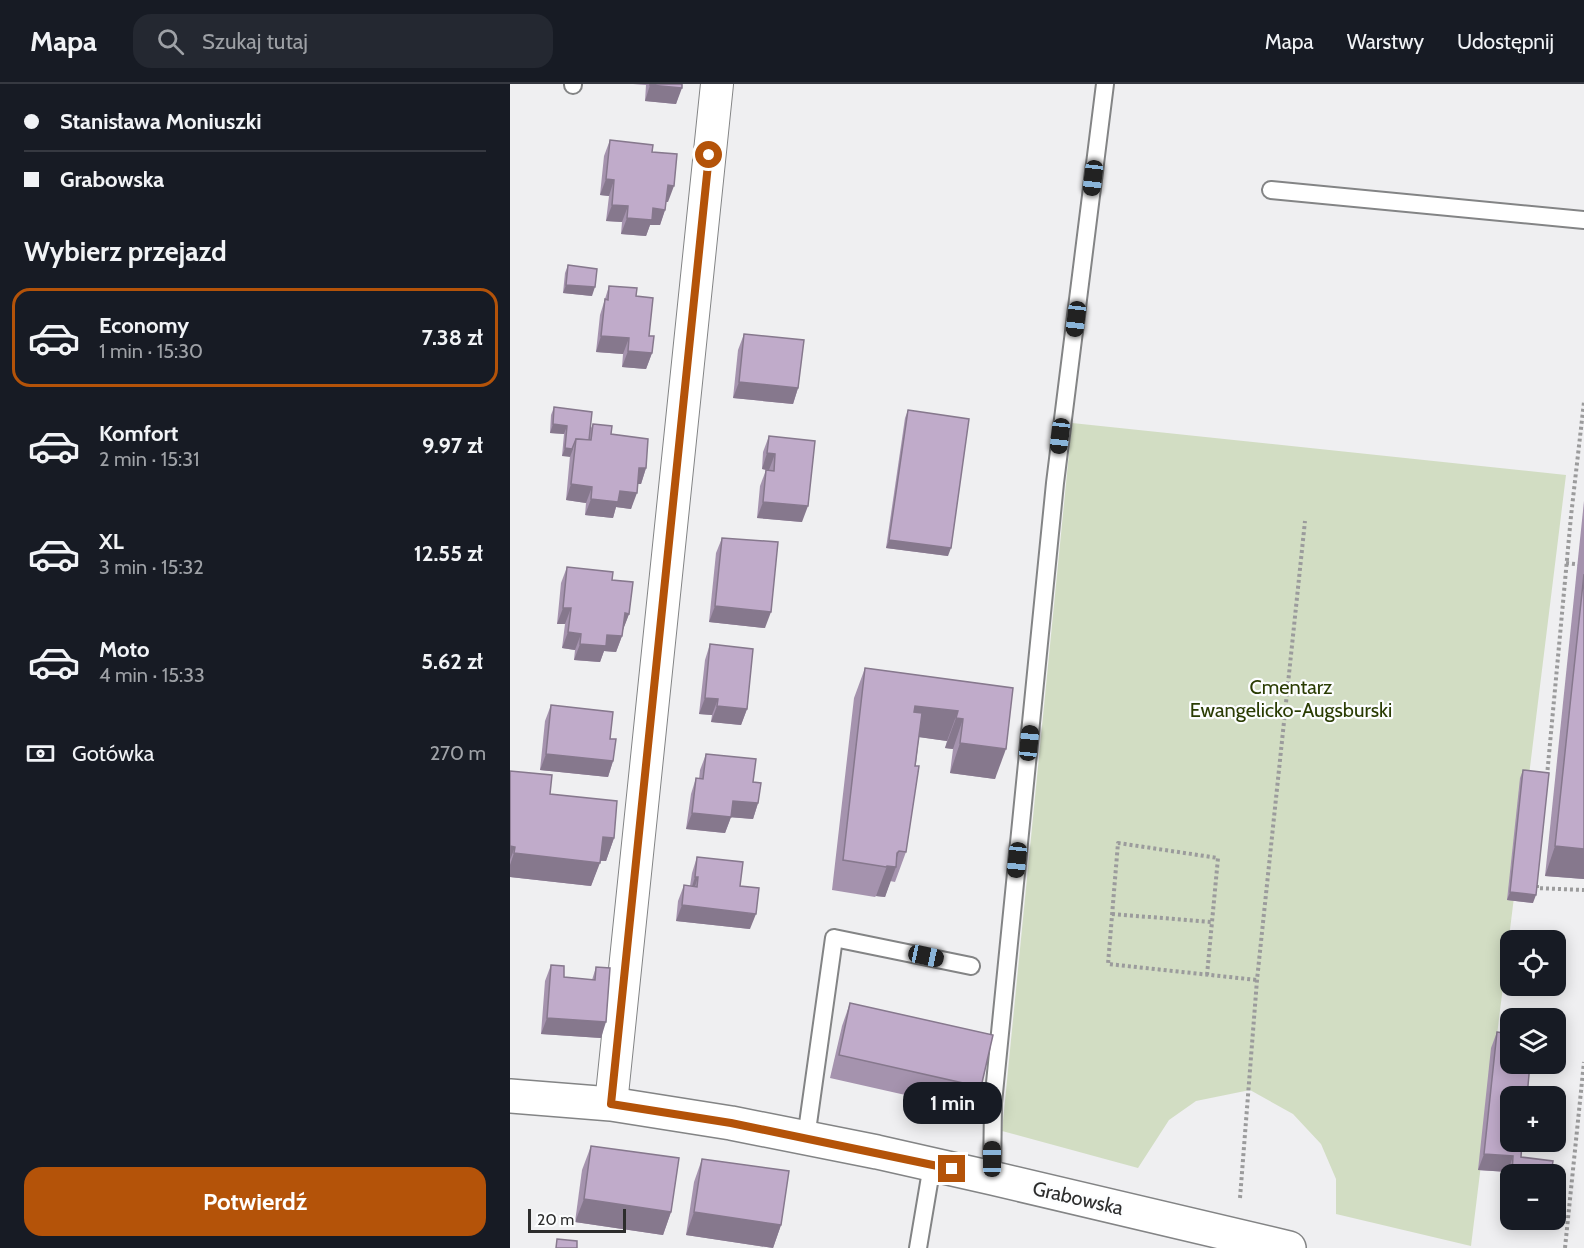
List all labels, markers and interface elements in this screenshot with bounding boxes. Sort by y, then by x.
search box [133,14,553,68]
text: Mapa [30,24,97,58]
icon: search [154,25,187,58]
text: Szukaj tutaj [202,28,308,55]
text: Mapa [1265,29,1314,54]
text: Warstwy [1347,29,1424,54]
text: Udostępnij [1457,29,1554,54]
text: Stanisława Moniuszki [60,108,262,135]
route start [695,141,722,168]
car [1082,159,1104,197]
text: Grabowska [60,166,164,193]
text: Wybierz przejazd [24,235,227,268]
car [1065,300,1087,338]
icon: car [27,311,81,365]
text: Economy [99,312,189,339]
text: 7.38 zł [422,324,483,351]
text: 1 min · 15:30 [99,339,203,363]
car [1049,417,1071,455]
icon: car [27,419,81,473]
text: Komfort [99,420,178,447]
text: 9.97 zł [422,432,483,459]
text: 2 min · 15:31 [99,447,200,471]
icon: car [27,527,81,581]
text: XL [99,528,124,555]
text: 12.55 zł [414,540,483,567]
text: 3 min · 15:32 [99,555,204,579]
icon: car [27,635,81,689]
text: Moto [99,636,150,663]
text: 5.62 zł [421,648,483,675]
text: 4 min · 15:33 [99,663,205,687]
park label: Cmentarz Ewangelicko-Augsburski [1190,675,1392,722]
car [1018,724,1040,762]
icon: cash [24,737,57,770]
text: Gotówka [72,740,154,767]
text: 270 m [430,741,486,765]
car [1006,841,1028,879]
map controls [1500,930,1566,1230]
button: locate [1500,930,1566,996]
car [907,943,945,969]
button: layers [1500,1008,1566,1074]
callout: 1 min [902,1082,1002,1124]
button: + [1500,1086,1566,1152]
text: 1 min [930,1091,975,1115]
car [983,1141,1001,1177]
route end [938,1155,965,1182]
button: − [1500,1164,1566,1230]
button: Potwierdź [24,1167,486,1236]
street label: Grabowska [1030,1176,1126,1220]
scale bar [528,1206,626,1234]
text: 20 m [537,1210,574,1229]

